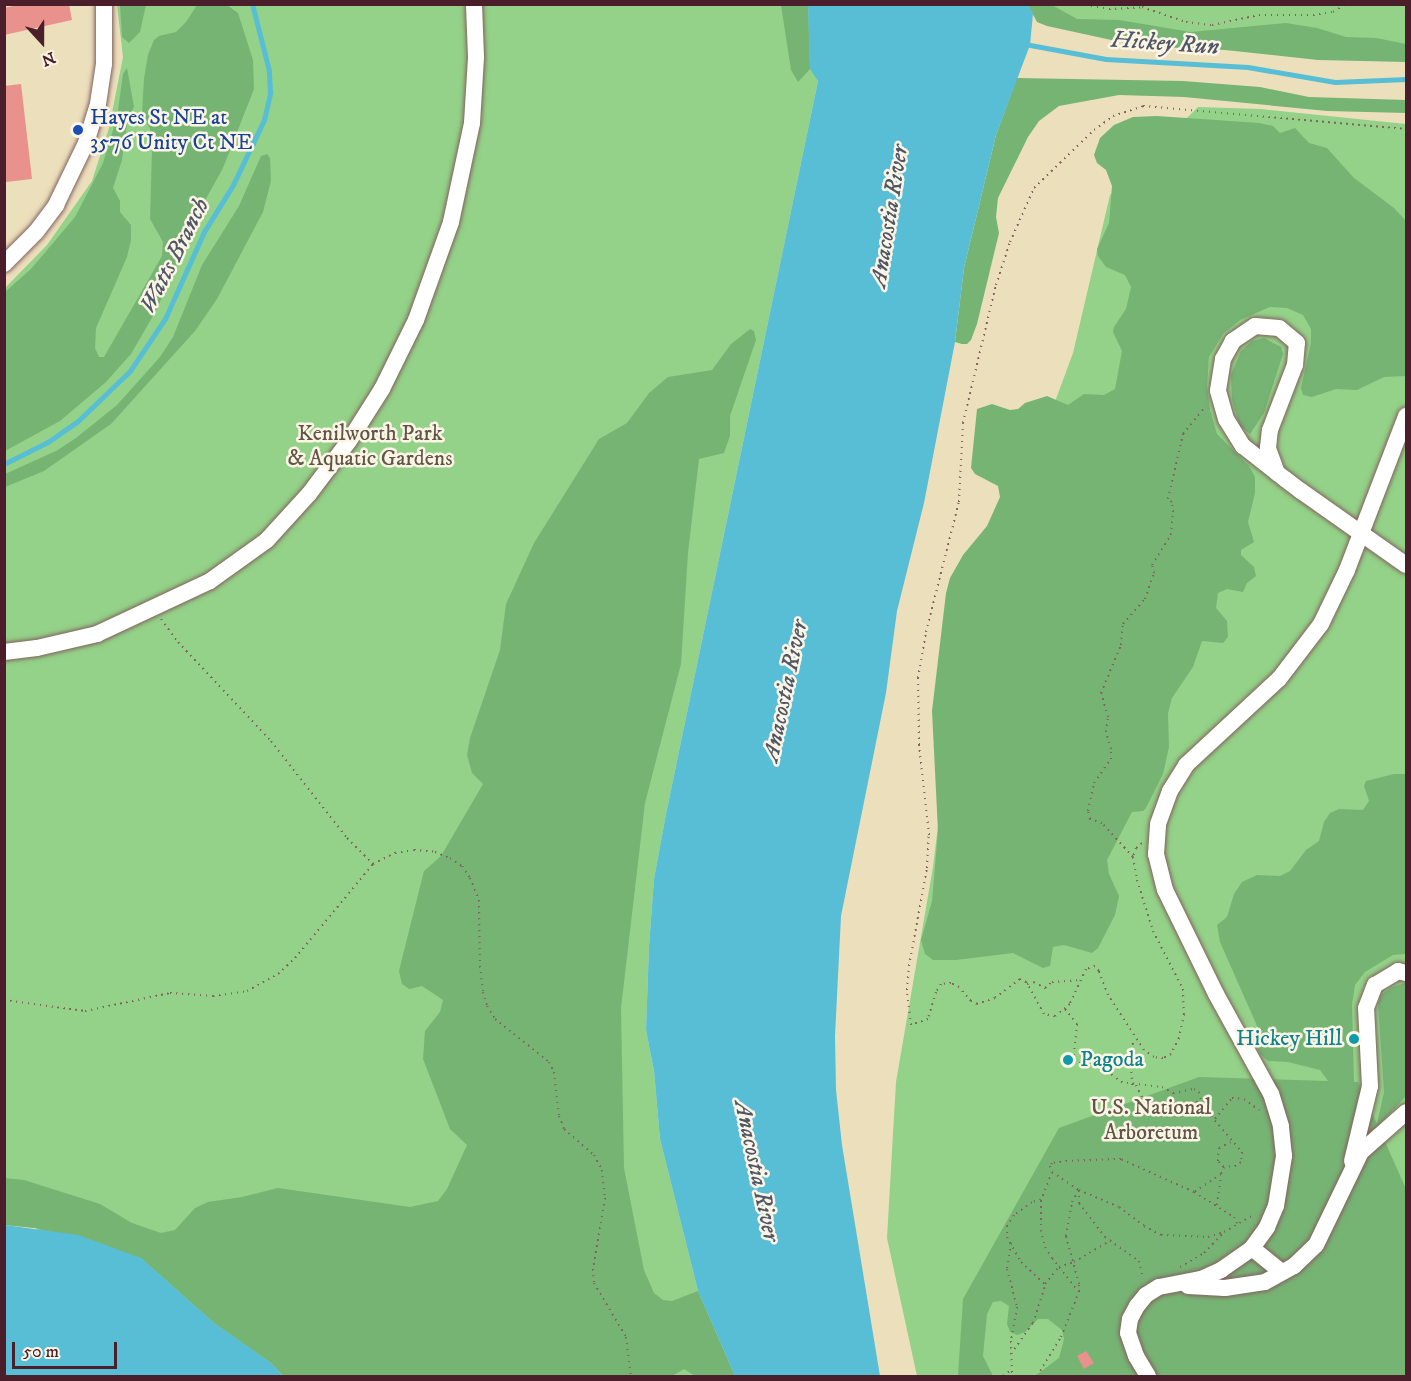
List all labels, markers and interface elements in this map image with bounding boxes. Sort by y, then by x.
north arrow [12,12,72,72]
water label: Hickey Run [1110,26,1220,62]
text: N [39,47,58,70]
place label: Hayes St NE at 3576 Unity Ct NE [90,104,253,156]
marker: Hayes St NE at 3576 Unity Ct NE [71,123,85,137]
water label: Anacostia River [865,143,915,289]
water label: Watts Branch [134,194,216,318]
park label: Kenilworth Park & Aquatic Gardens [287,420,453,472]
water label: Anacostia River [757,618,815,764]
place label: Hickey Hill [1236,1026,1342,1052]
marker: Hickey Hill [1347,1032,1361,1046]
place label: Pagoda [1080,1047,1144,1073]
marker: Pagoda [1061,1053,1075,1067]
park label: U.S. National Arboretum [1091,1094,1211,1146]
water label: Anacostia River [727,1098,785,1244]
scale bar [15,1330,120,1368]
text: 50 m [23,1341,59,1363]

